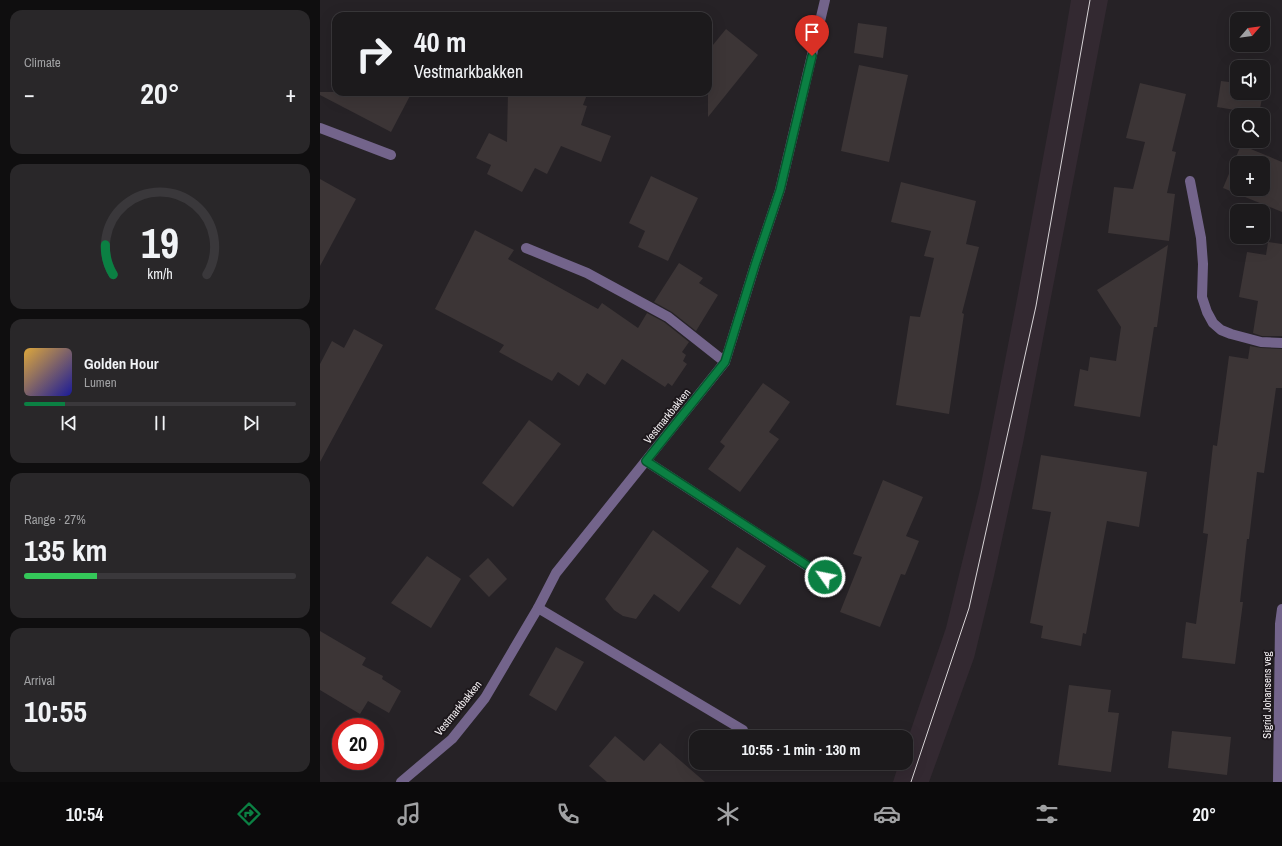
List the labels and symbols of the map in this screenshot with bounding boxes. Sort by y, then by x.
north arrow [1230,12,1270,52]
pin [795,15,829,56]
street label: Vestmarkbakken [641,386,693,446]
position arrow [804,556,846,598]
street label: Sigrid Johansens veg [1260,651,1274,739]
street label: Vestmarkbakken [432,678,484,738]
speed limit sign: 20 [332,718,384,770]

